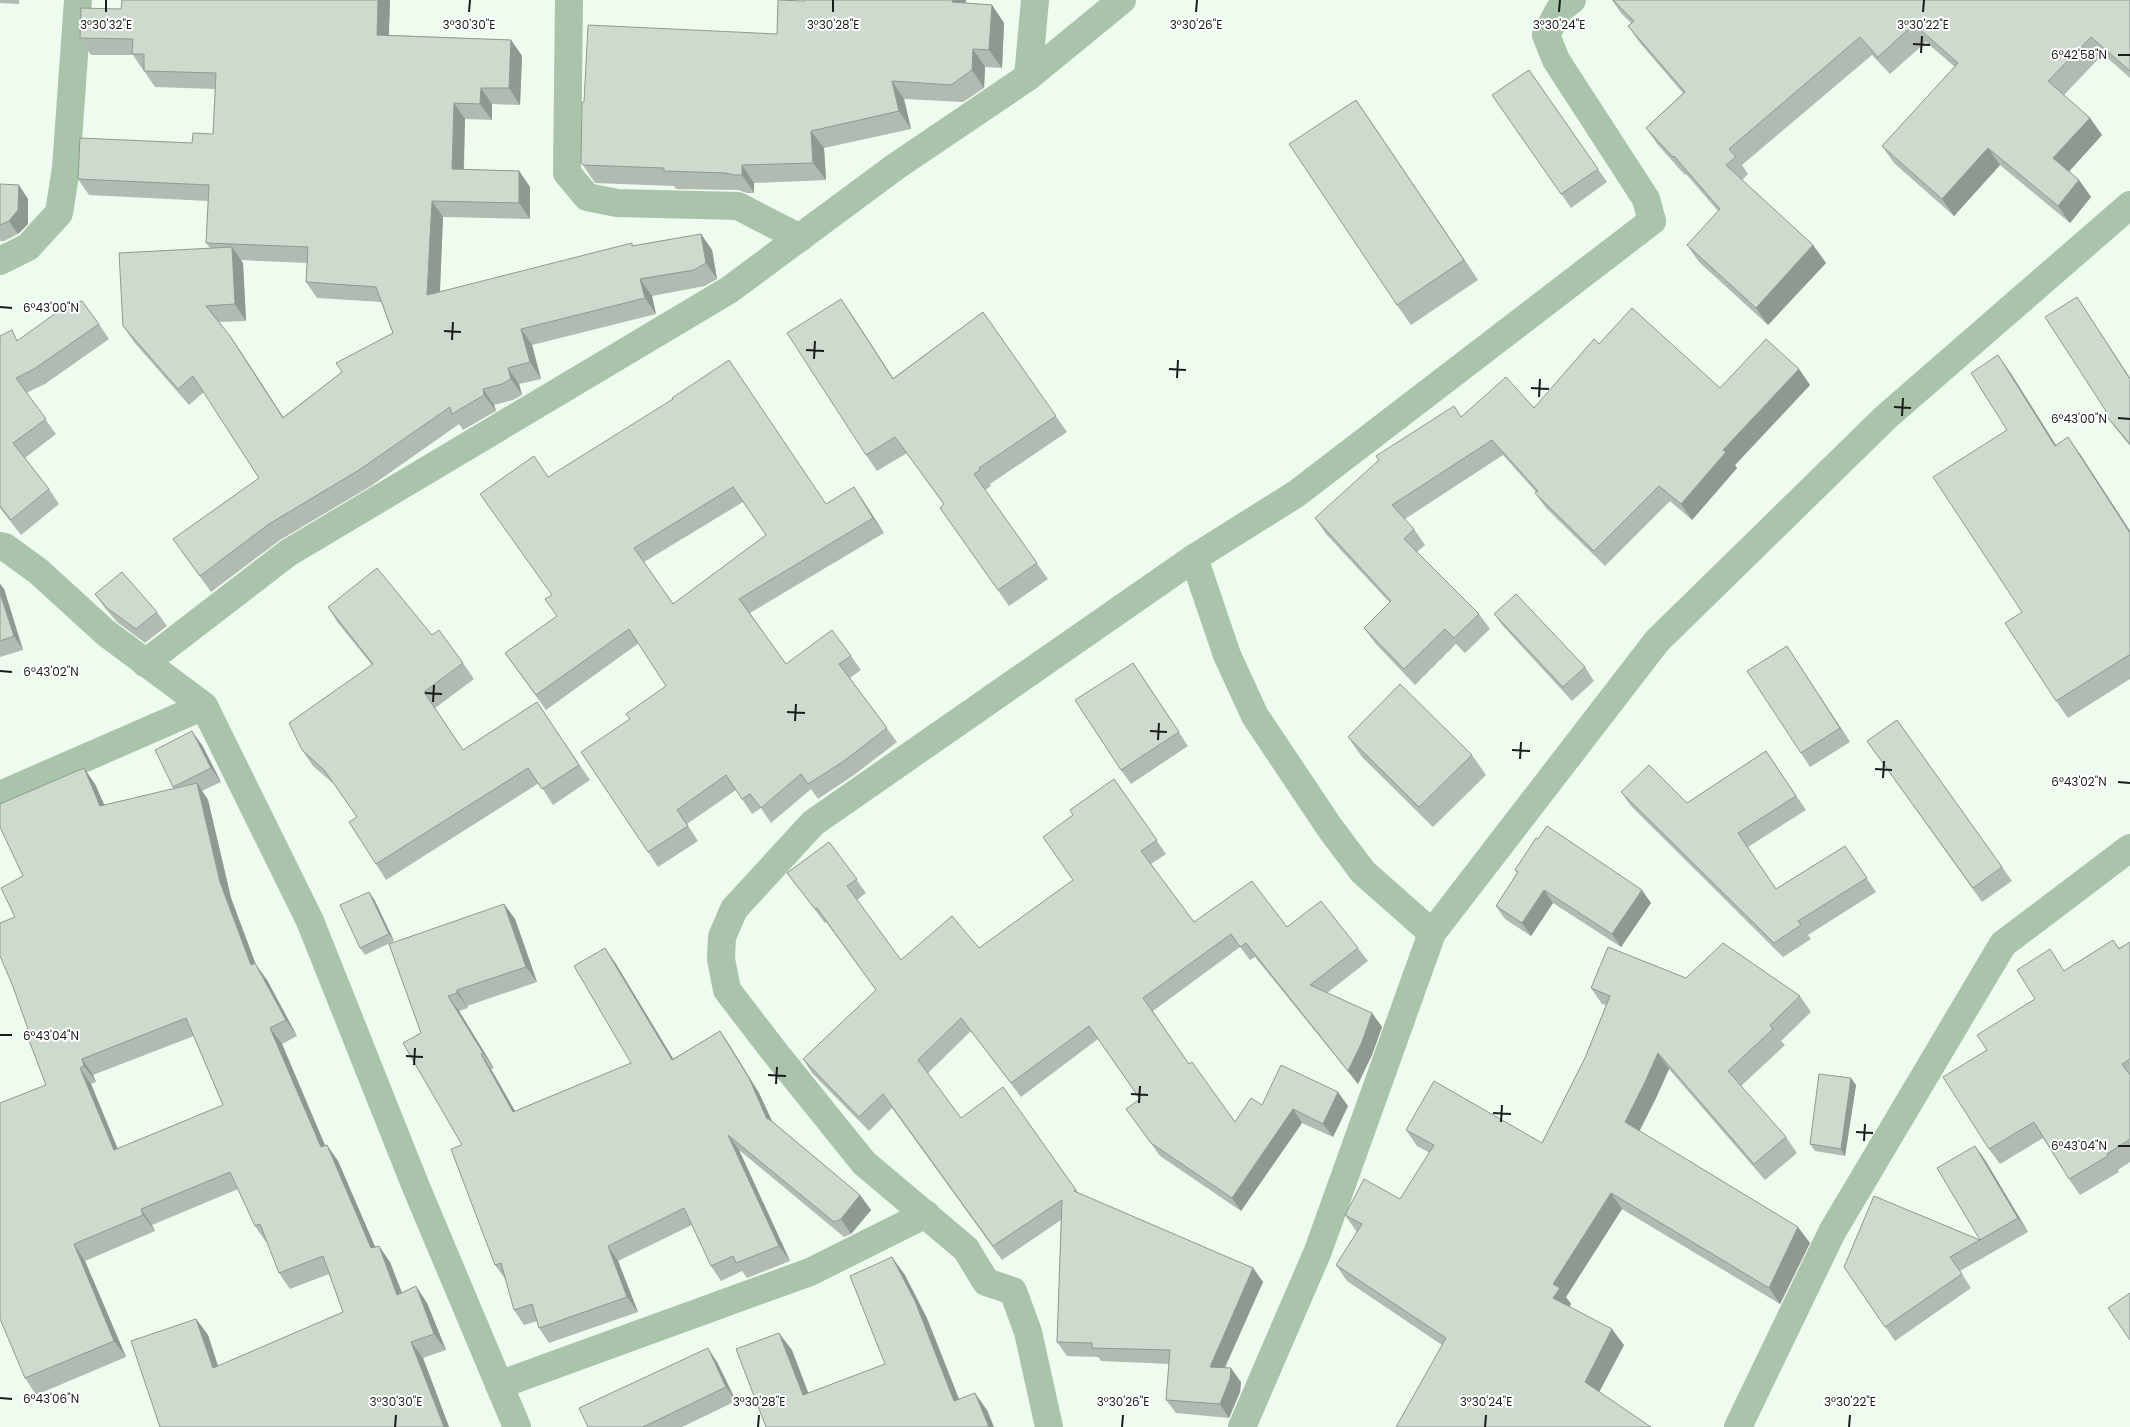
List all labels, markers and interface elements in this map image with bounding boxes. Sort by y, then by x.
text: 3°30'32"E [80,16,132,33]
text: 3°30'30"E [443,16,495,33]
text: 3°30'28"E [807,16,859,33]
text: 3°30'26"E [1170,16,1222,33]
text: 3°30'24"E [1533,16,1585,33]
text: 3°30'22"E [1897,16,1949,33]
text: 6°42'58"N [2051,46,2107,63]
text: 6°43'00"N [23,299,79,316]
text: 6°43'00"N [2051,410,2107,427]
text: 6°43'02"N [23,663,79,680]
text: 6°43'02"N [2051,773,2107,790]
text: 6°43'04"N [23,1027,79,1044]
text: 6°43'04"N [2051,1137,2107,1154]
text: 6°43'06"N [23,1390,79,1407]
text: 3°30'30"E [370,1393,422,1410]
text: 3°30'28"E [733,1393,785,1410]
text: 3°30'26"E [1097,1393,1149,1410]
text: 3°30'24"E [1460,1393,1512,1410]
text: 3°30'22"E [1824,1393,1876,1410]

